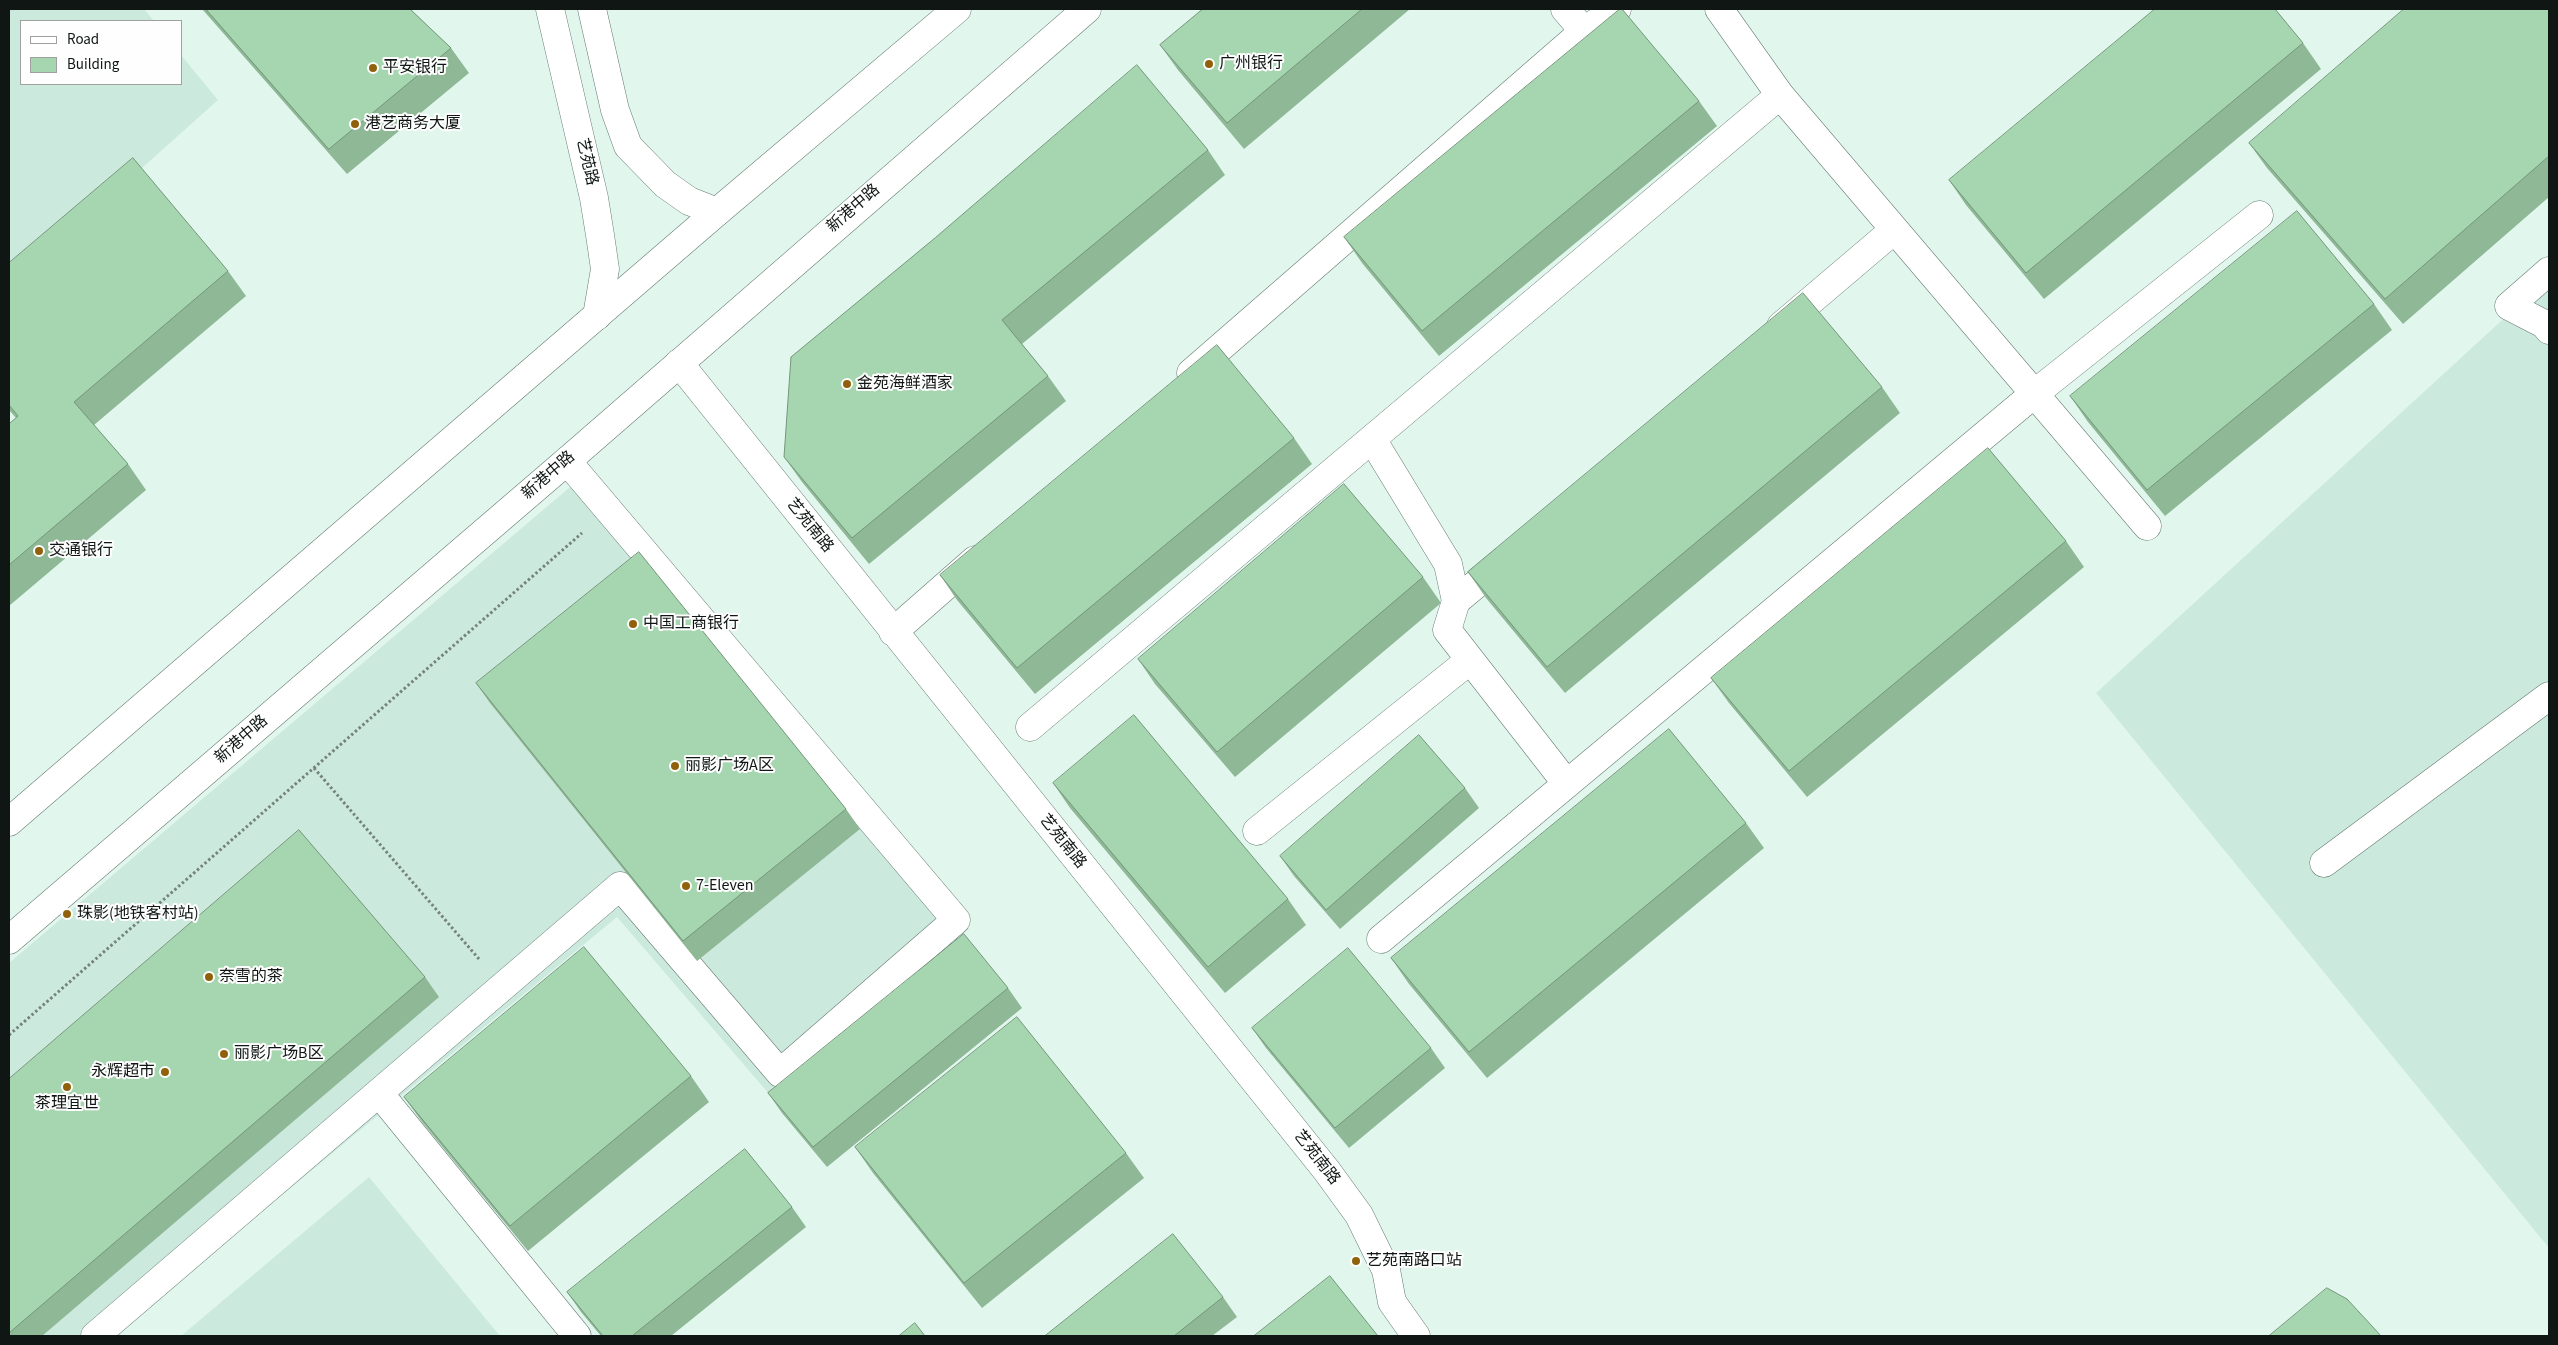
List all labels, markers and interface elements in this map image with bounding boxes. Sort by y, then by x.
legend [20,20,182,85]
text: Road [67,29,99,50]
text: Building [67,54,119,75]
place label: 广州银行 [1219,54,1283,74]
place label: 平安银行 [383,58,447,78]
marker: 广州银行 [1203,58,1215,70]
marker: 平安银行 [367,62,379,74]
place label: 港艺商务大厦 [365,114,461,134]
marker: 港艺商务大厦 [349,118,361,130]
street label: 艺苑路 [571,136,601,188]
street label: 新港中路 [824,181,884,237]
place label: 金苑海鲜酒家 [857,374,953,394]
marker: 金苑海鲜酒家 [841,378,853,390]
street label: 新港中路 [519,448,579,504]
street label: 艺苑南路 [781,495,837,557]
place label: 交通银行 [49,541,113,561]
marker: 交通银行 [33,545,45,557]
place label: 中国工商银行 [643,614,739,634]
marker: 中国工商银行 [627,618,639,630]
street label: 新港中路 [212,712,272,768]
place label: 丽影广场A区 [685,756,774,776]
marker: 丽影广场A区 [669,760,681,772]
street label: 艺苑南路 [1034,811,1090,873]
place label: 7-Eleven [696,876,754,896]
marker: 7-Eleven [680,880,692,892]
place label: 珠影(地铁客村站) [77,904,199,924]
marker: 珠影(地铁客村站) [61,908,73,920]
place label: 奈雪的茶 [219,967,283,987]
marker: 奈雪的茶 [203,971,215,983]
place label: 丽影广场B区 [234,1044,323,1064]
marker: 丽影广场B区 [218,1048,230,1060]
place label: 永辉超市 [91,1062,155,1082]
marker: 永辉超市 [159,1066,171,1078]
marker: 茶理宜世 [61,1081,73,1093]
place label: 茶理宜世 [35,1094,99,1114]
street label: 艺苑南路 [1289,1127,1343,1189]
place label: 艺苑南路口站 [1366,1251,1462,1271]
marker: 艺苑南路口站 [1350,1255,1362,1267]

